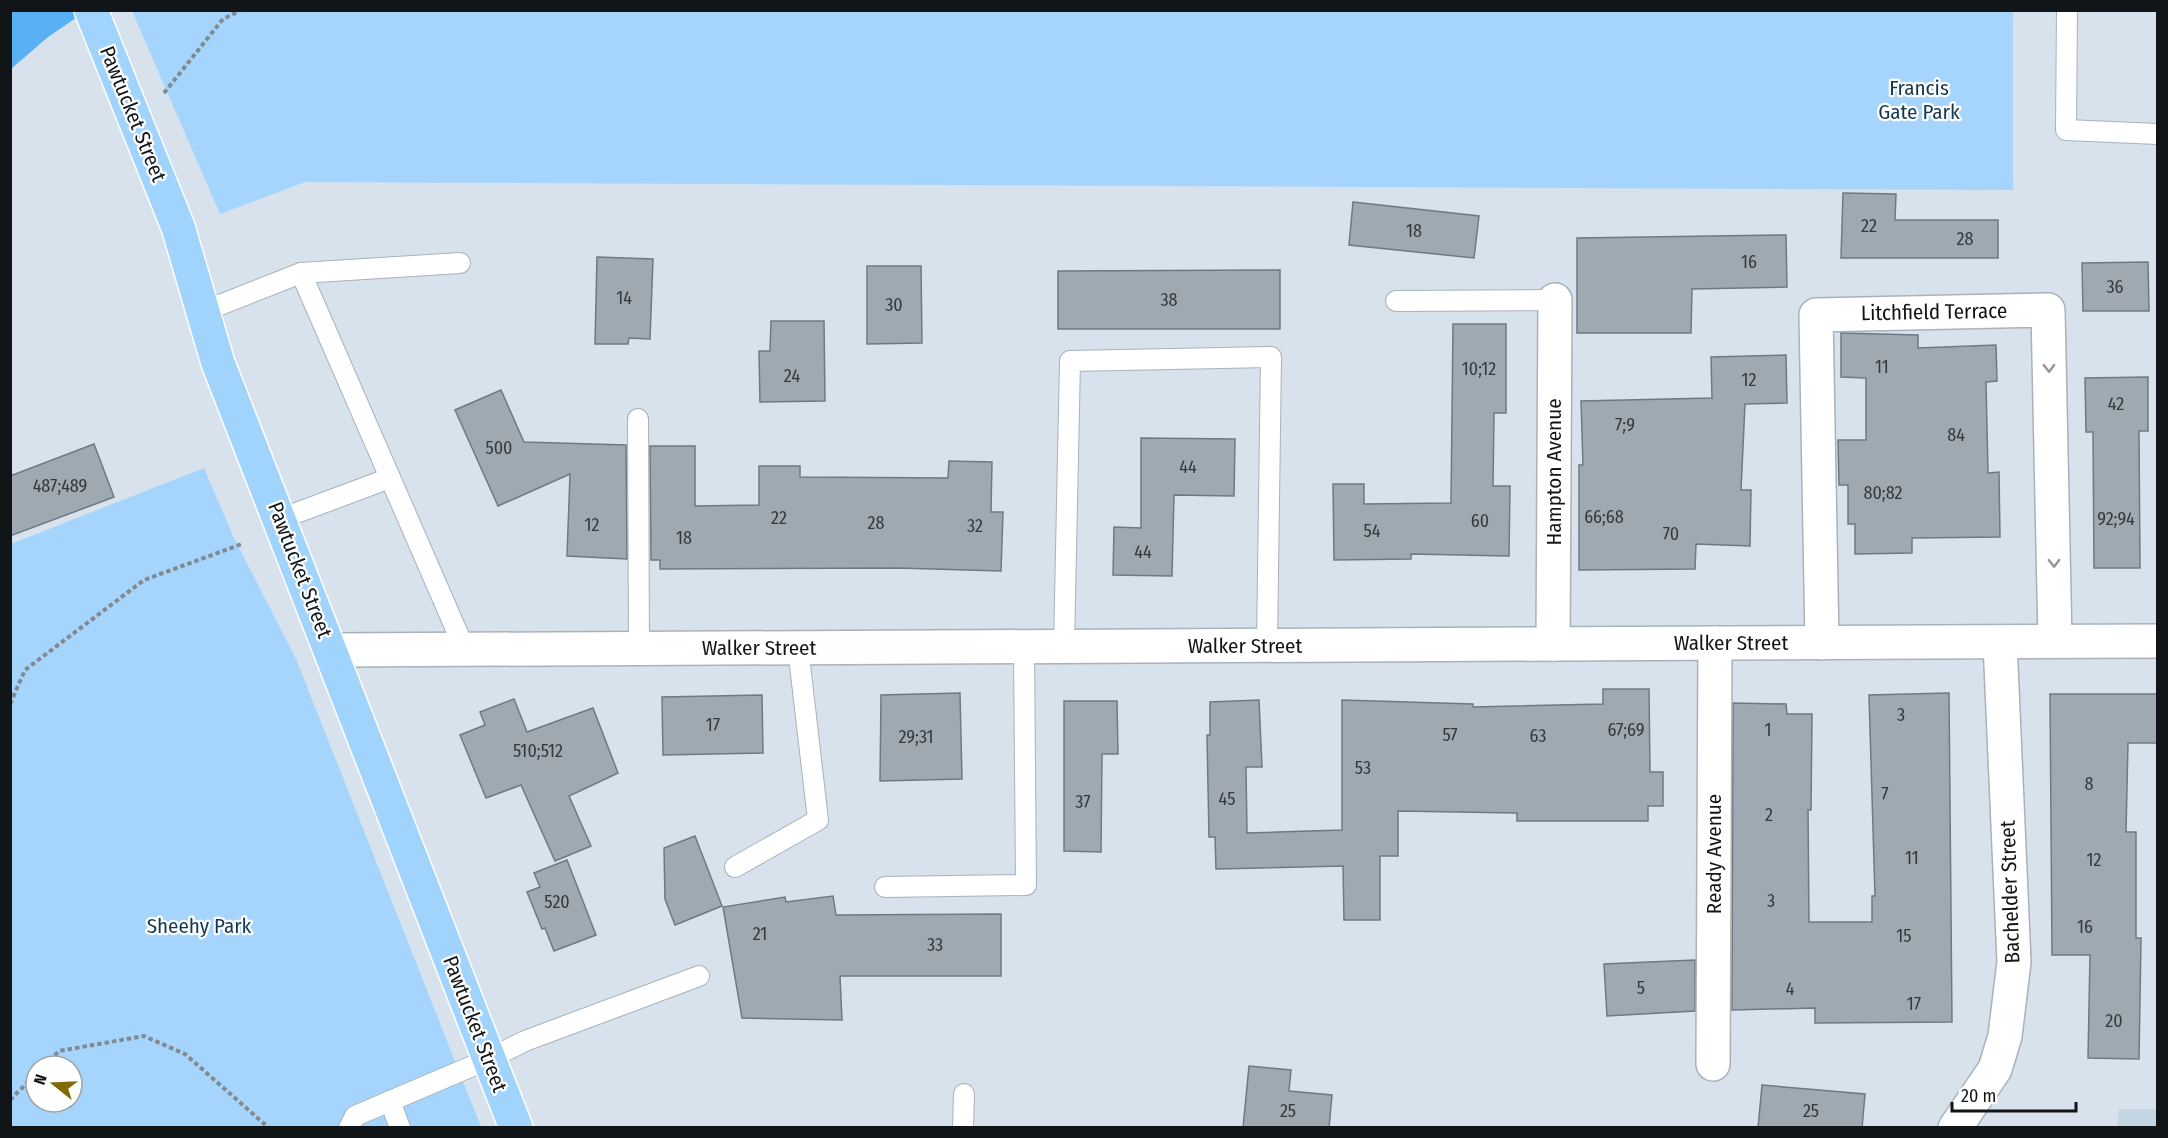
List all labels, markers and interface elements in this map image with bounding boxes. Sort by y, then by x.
street label: Pawtucket Street [94,42,172,186]
park label: Francis Gate Park [1878,75,1960,125]
house number: 22 [1861,215,1877,237]
house number: 18 [1406,220,1422,242]
house number: 28 [1957,228,1973,250]
house number: 16 [1741,251,1757,273]
house number: 36 [2106,276,2124,298]
house number: 14 [616,287,632,309]
house number: 38 [1160,289,1178,311]
house number: 30 [885,294,903,316]
street label: Litchfield Terrace [1861,298,2007,326]
house number: 11 [1875,356,1889,378]
house number: 10;12 [1462,358,1496,380]
one-way arrow [2043,364,2056,373]
house number: 24 [784,365,800,387]
house number: 12 [1742,369,1757,391]
house number: 42 [2108,393,2124,415]
street label: Hampton Avenue [1541,398,1567,546]
house number: 7;9 [1615,414,1635,436]
house number: 84 [1947,424,1965,446]
house number: 500 [485,437,513,459]
house number: 44 [1179,456,1197,478]
house number: 487;489 [33,475,87,497]
house number: 80;82 [1863,482,1903,504]
street label: Pawtucket Street [262,498,338,642]
house number: 66;68 [1584,506,1624,528]
house number: 22 [771,507,787,529]
house number: 92;94 [2097,508,2135,530]
house number: 60 [1471,510,1489,532]
house number: 28 [868,512,884,534]
house number: 12 [585,514,600,536]
house number: 32 [967,515,983,537]
house number: 54 [1364,520,1381,542]
house number: 70 [1663,523,1679,545]
house number: 18 [676,527,692,549]
house number: 44 [1134,541,1152,563]
one-way arrow [2047,559,2060,568]
street label: Walker Street [1674,630,1788,656]
street label: Walker Street [1188,633,1302,659]
street label: Walker Street [702,635,816,661]
house number: 3 [1897,704,1905,726]
house number: 17 [706,714,720,736]
house number: 67;69 [1607,719,1645,741]
house number: 1 [1764,719,1772,741]
house number: 57 [1442,724,1458,746]
house number: 63 [1530,725,1546,747]
house number: 29;31 [898,726,934,748]
house number: 510;512 [513,740,563,762]
house number: 53 [1355,757,1371,779]
house number: 8 [2085,773,2094,795]
house number: 7 [1881,783,1889,805]
house number: 45 [1219,788,1235,810]
house number: 37 [1075,791,1091,813]
street label: Ready Avenue [1701,794,1727,914]
house number: 2 [1765,804,1773,826]
street label: Bachelder Street [1995,820,2025,964]
house number: 11 [1905,847,1919,869]
house number: 12 [2087,849,2102,871]
house number: 3 [1767,890,1775,912]
house number: 520 [544,891,570,913]
park label: Sheehy Park [147,913,252,939]
house number: 16 [2077,916,2093,938]
house number: 21 [753,923,767,945]
house number: 15 [1896,925,1912,947]
house number: 33 [927,934,943,956]
street label: Pawtucket Street [437,952,513,1096]
house number: 5 [1637,977,1645,999]
house number: 4 [1786,978,1795,1000]
house number: 17 [1907,993,1921,1015]
house number: 20 [2105,1010,2123,1032]
north arrow [24,1054,84,1114]
text: N [30,1072,51,1087]
scale bar [1952,1075,2076,1113]
text: 20 m [1961,1085,1996,1107]
house number: 25 [1280,1100,1296,1122]
house number: 25 [1803,1100,1819,1122]

